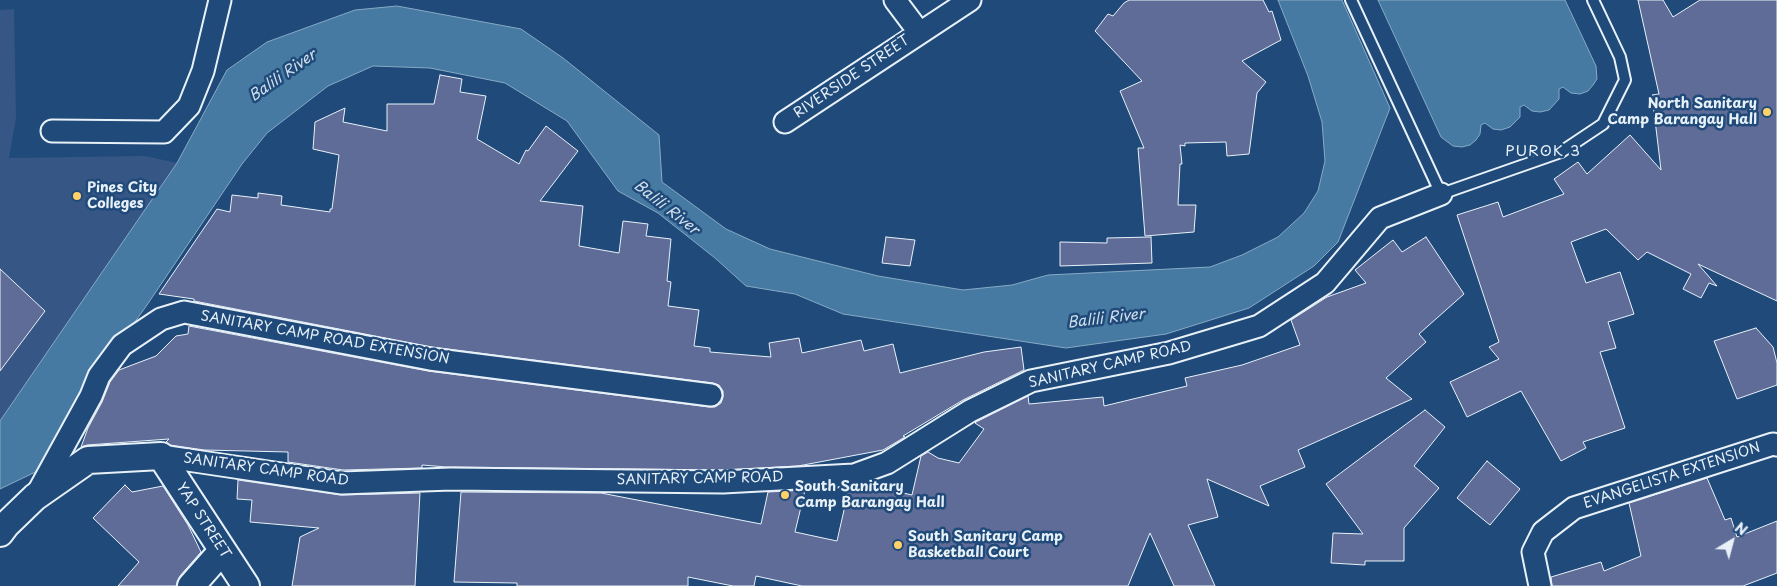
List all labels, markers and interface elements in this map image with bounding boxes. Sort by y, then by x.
street label: RIVERSIDE STREET [791,32,913,122]
water label: Balili River [246,46,320,106]
place label: North Sanitary Camp Barangay Hall [1607,96,1757,128]
marker: North Sanitary Camp Barangay Hall [1761,106,1773,118]
district label: PUROK 3 [1504,143,1582,161]
water label: Balili River [630,177,702,239]
place label: Pines City Colleges [87,180,157,212]
marker: Pines City Colleges [71,190,83,202]
water label: Balili River [1066,305,1146,333]
street label: SANITARY CAMP ROAD EXTENSION [199,308,451,368]
street label: SANITARY CAMP ROAD [1027,338,1193,392]
street label: EVANGELISTA EXTENSION [1582,439,1762,513]
street label: SANITARY CAMP ROAD [182,450,350,490]
street label: SANITARY CAMP ROAD [617,469,783,489]
place label: South Sanitary Camp Barangay Hall [795,479,945,512]
street label: YAP STREET [172,480,234,562]
marker: South Sanitary Camp Barangay Hall [779,489,791,501]
north arrow [1707,516,1757,566]
text: N [1731,517,1752,540]
place label: South Sanitary Camp Basketball Court [908,529,1063,562]
marker: South Sanitary Camp Basketball Court [892,539,904,551]

